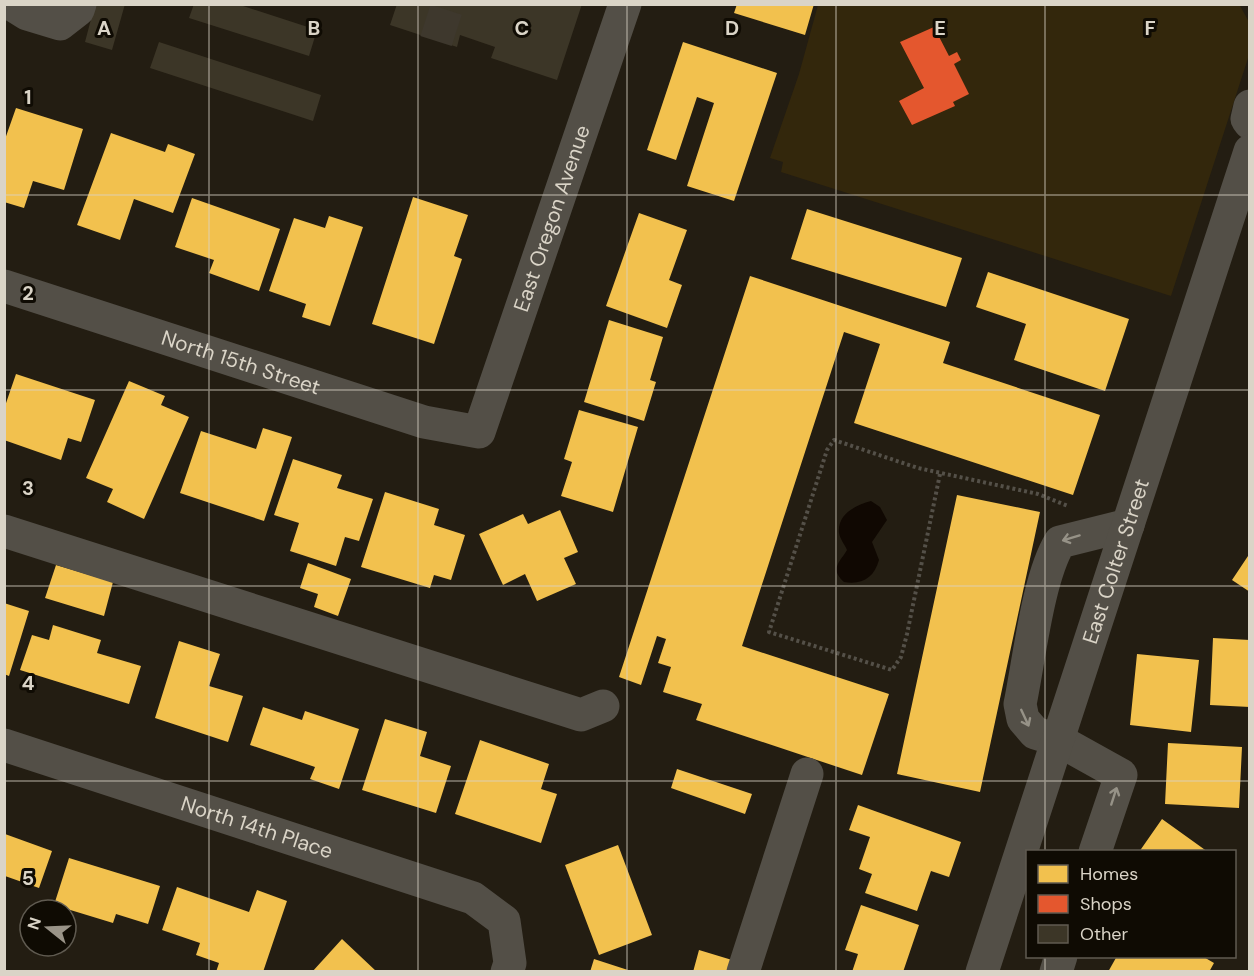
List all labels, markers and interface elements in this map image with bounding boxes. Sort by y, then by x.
text: A [97,15,111,41]
text: B [308,15,320,41]
text: C [515,15,529,41]
text: D [725,15,739,41]
text: E [934,15,946,41]
text: F [1144,15,1156,41]
text: 1 [24,84,32,110]
street label: East Oregon Avenue [507,121,597,316]
text: 2 [22,280,34,306]
street label: North 15th Street [158,324,324,402]
text: 3 [22,475,34,501]
street label: East Colter Street [1076,475,1156,648]
one-way arrow [1062,533,1081,544]
text: 4 [22,670,35,696]
one-way arrow [1020,709,1032,727]
one-way arrow [1109,787,1120,806]
street label: North 14th Place [177,790,336,865]
legend [1026,850,1236,958]
text: Homes [1080,862,1138,886]
text: 5 [22,865,34,891]
text: Shops [1080,892,1132,916]
north arrow [18,898,78,958]
text: N [22,915,46,932]
text: Other [1080,922,1129,946]

